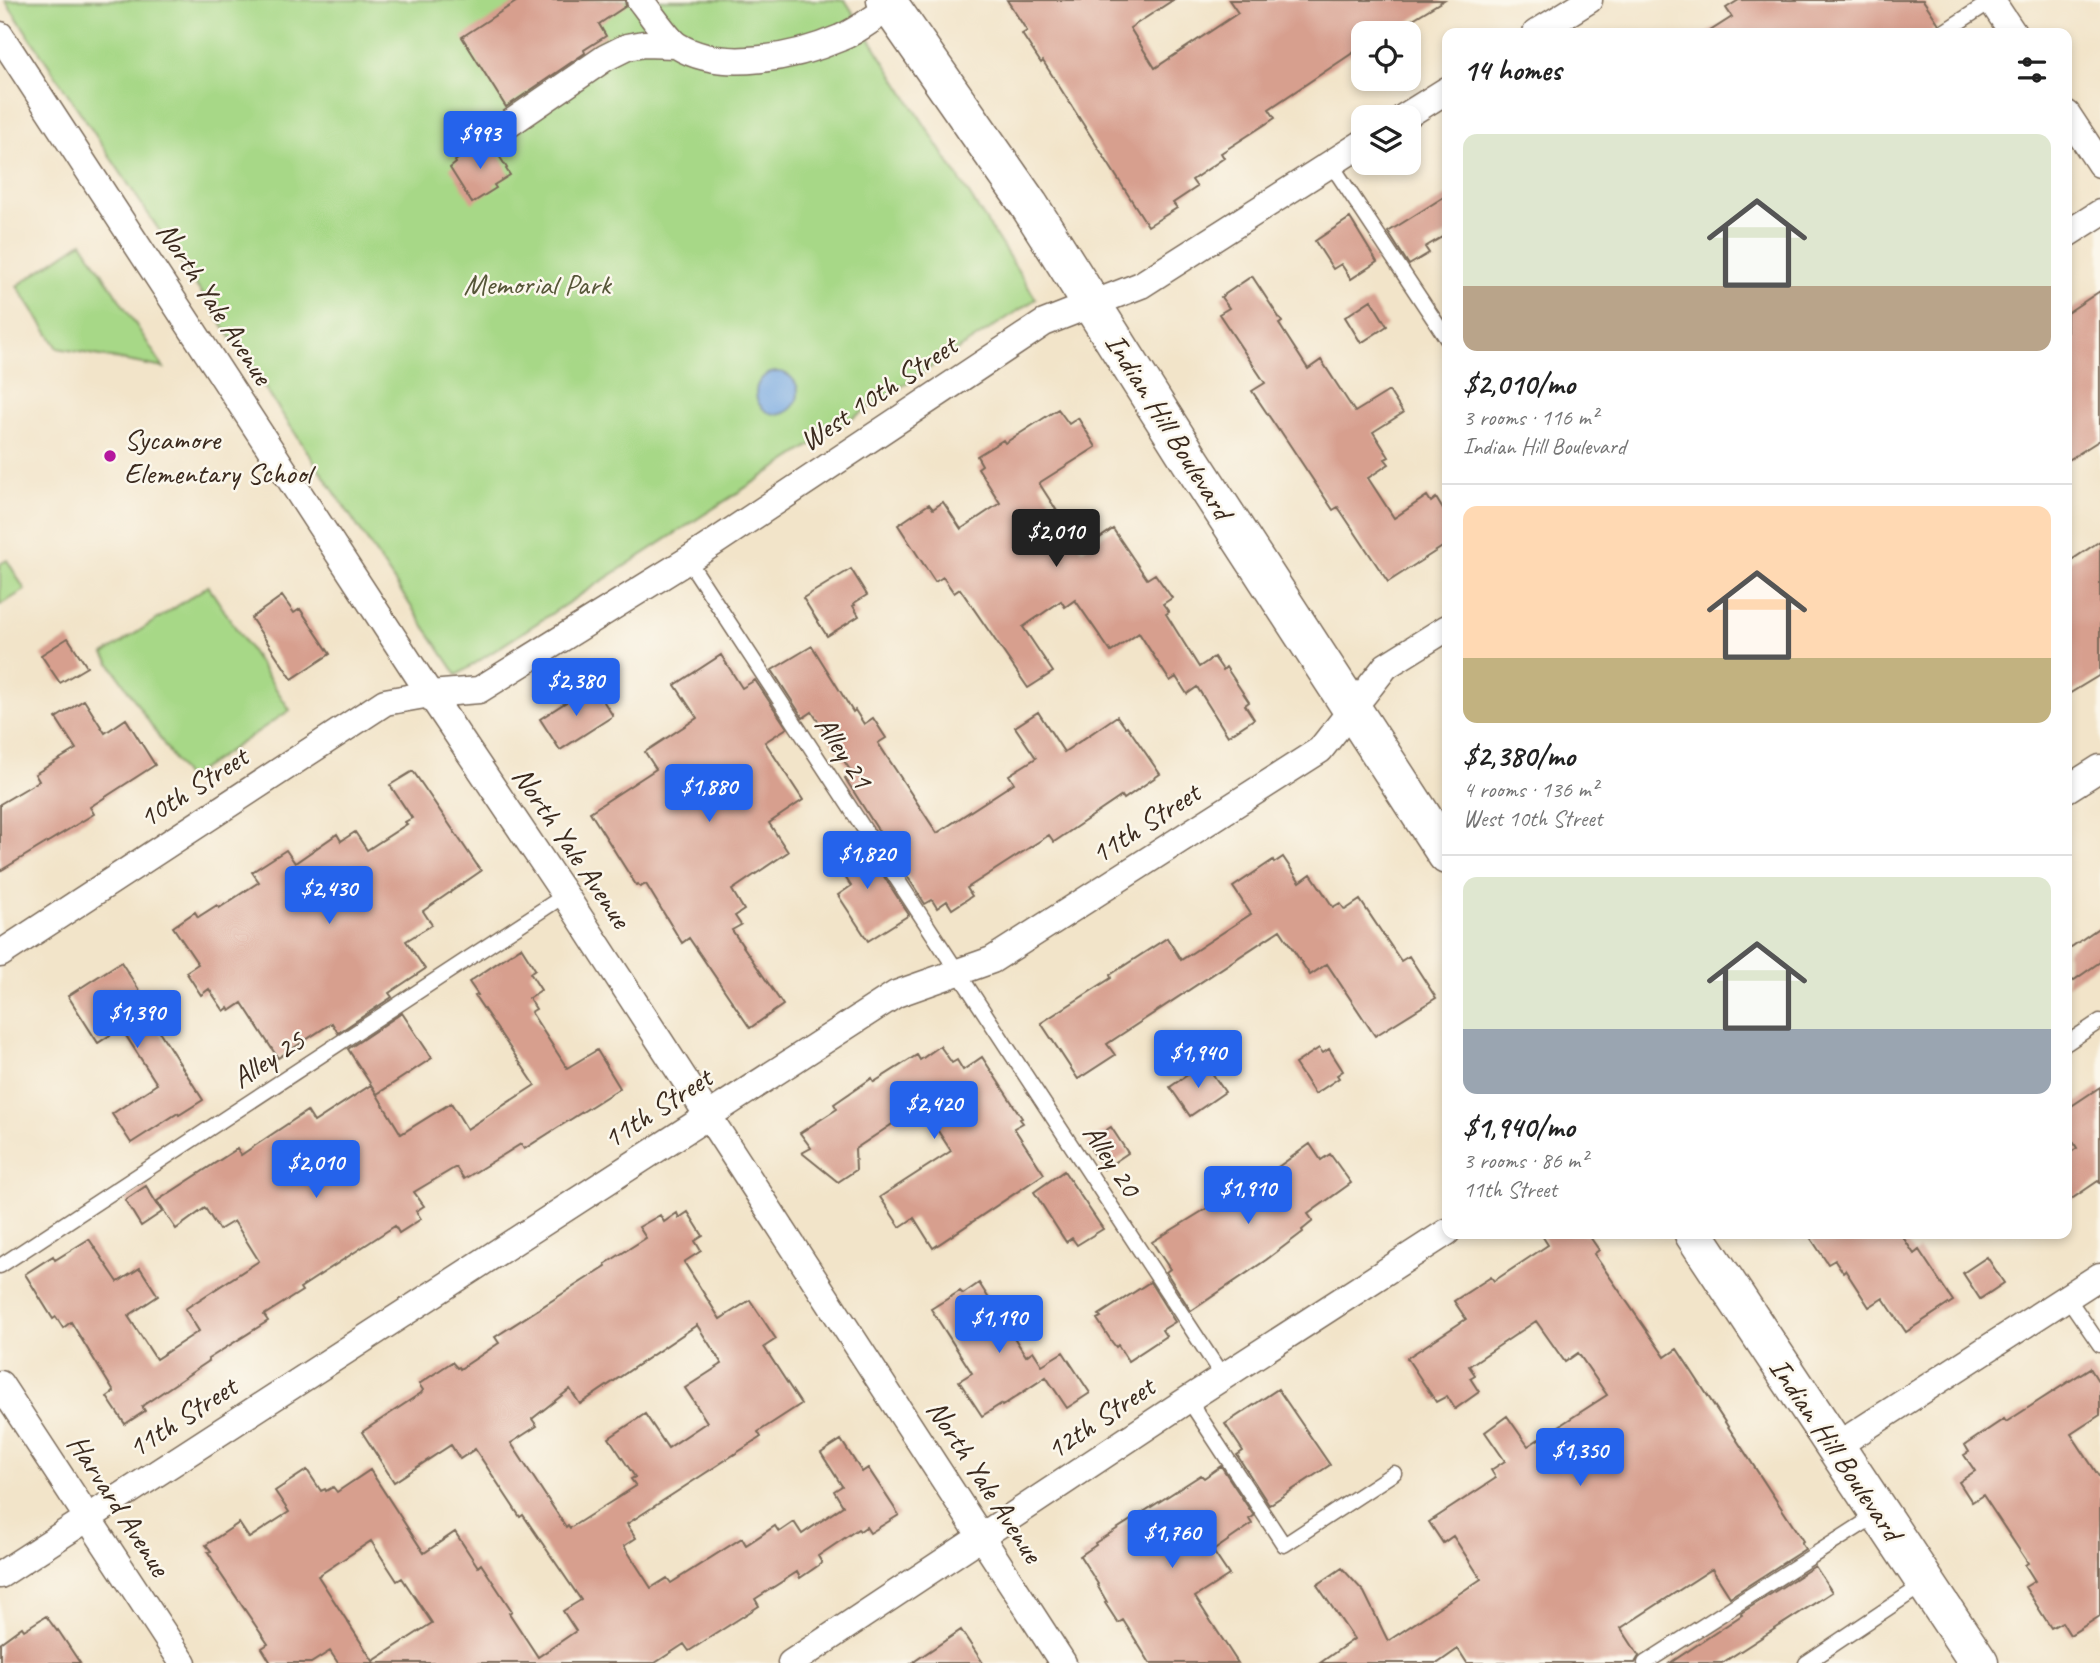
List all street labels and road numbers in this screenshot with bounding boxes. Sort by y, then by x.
street label: North Yale Avenue [148,214,283,394]
street label: West 10th Street [792,325,966,460]
street label: Indian Hill Boulevard [1097,326,1244,530]
street label: Alley 21 [806,708,882,797]
street label: 10th Street [131,736,257,836]
street label: North Yale Avenue [504,759,641,937]
street label: 11th Street [1083,772,1209,872]
street label: Alley 25 [224,1021,313,1097]
street label: 11th Street [595,1057,721,1157]
street label: Alley 20 [1074,1116,1151,1206]
street label: Indian Hill Boulevard [1761,1350,1914,1551]
street label: 11th Street [120,1366,246,1466]
street label: 12th Street [1039,1366,1164,1468]
street label: North Yale Avenue [918,1392,1053,1572]
street label: Harvard Avenue [59,1427,180,1585]

